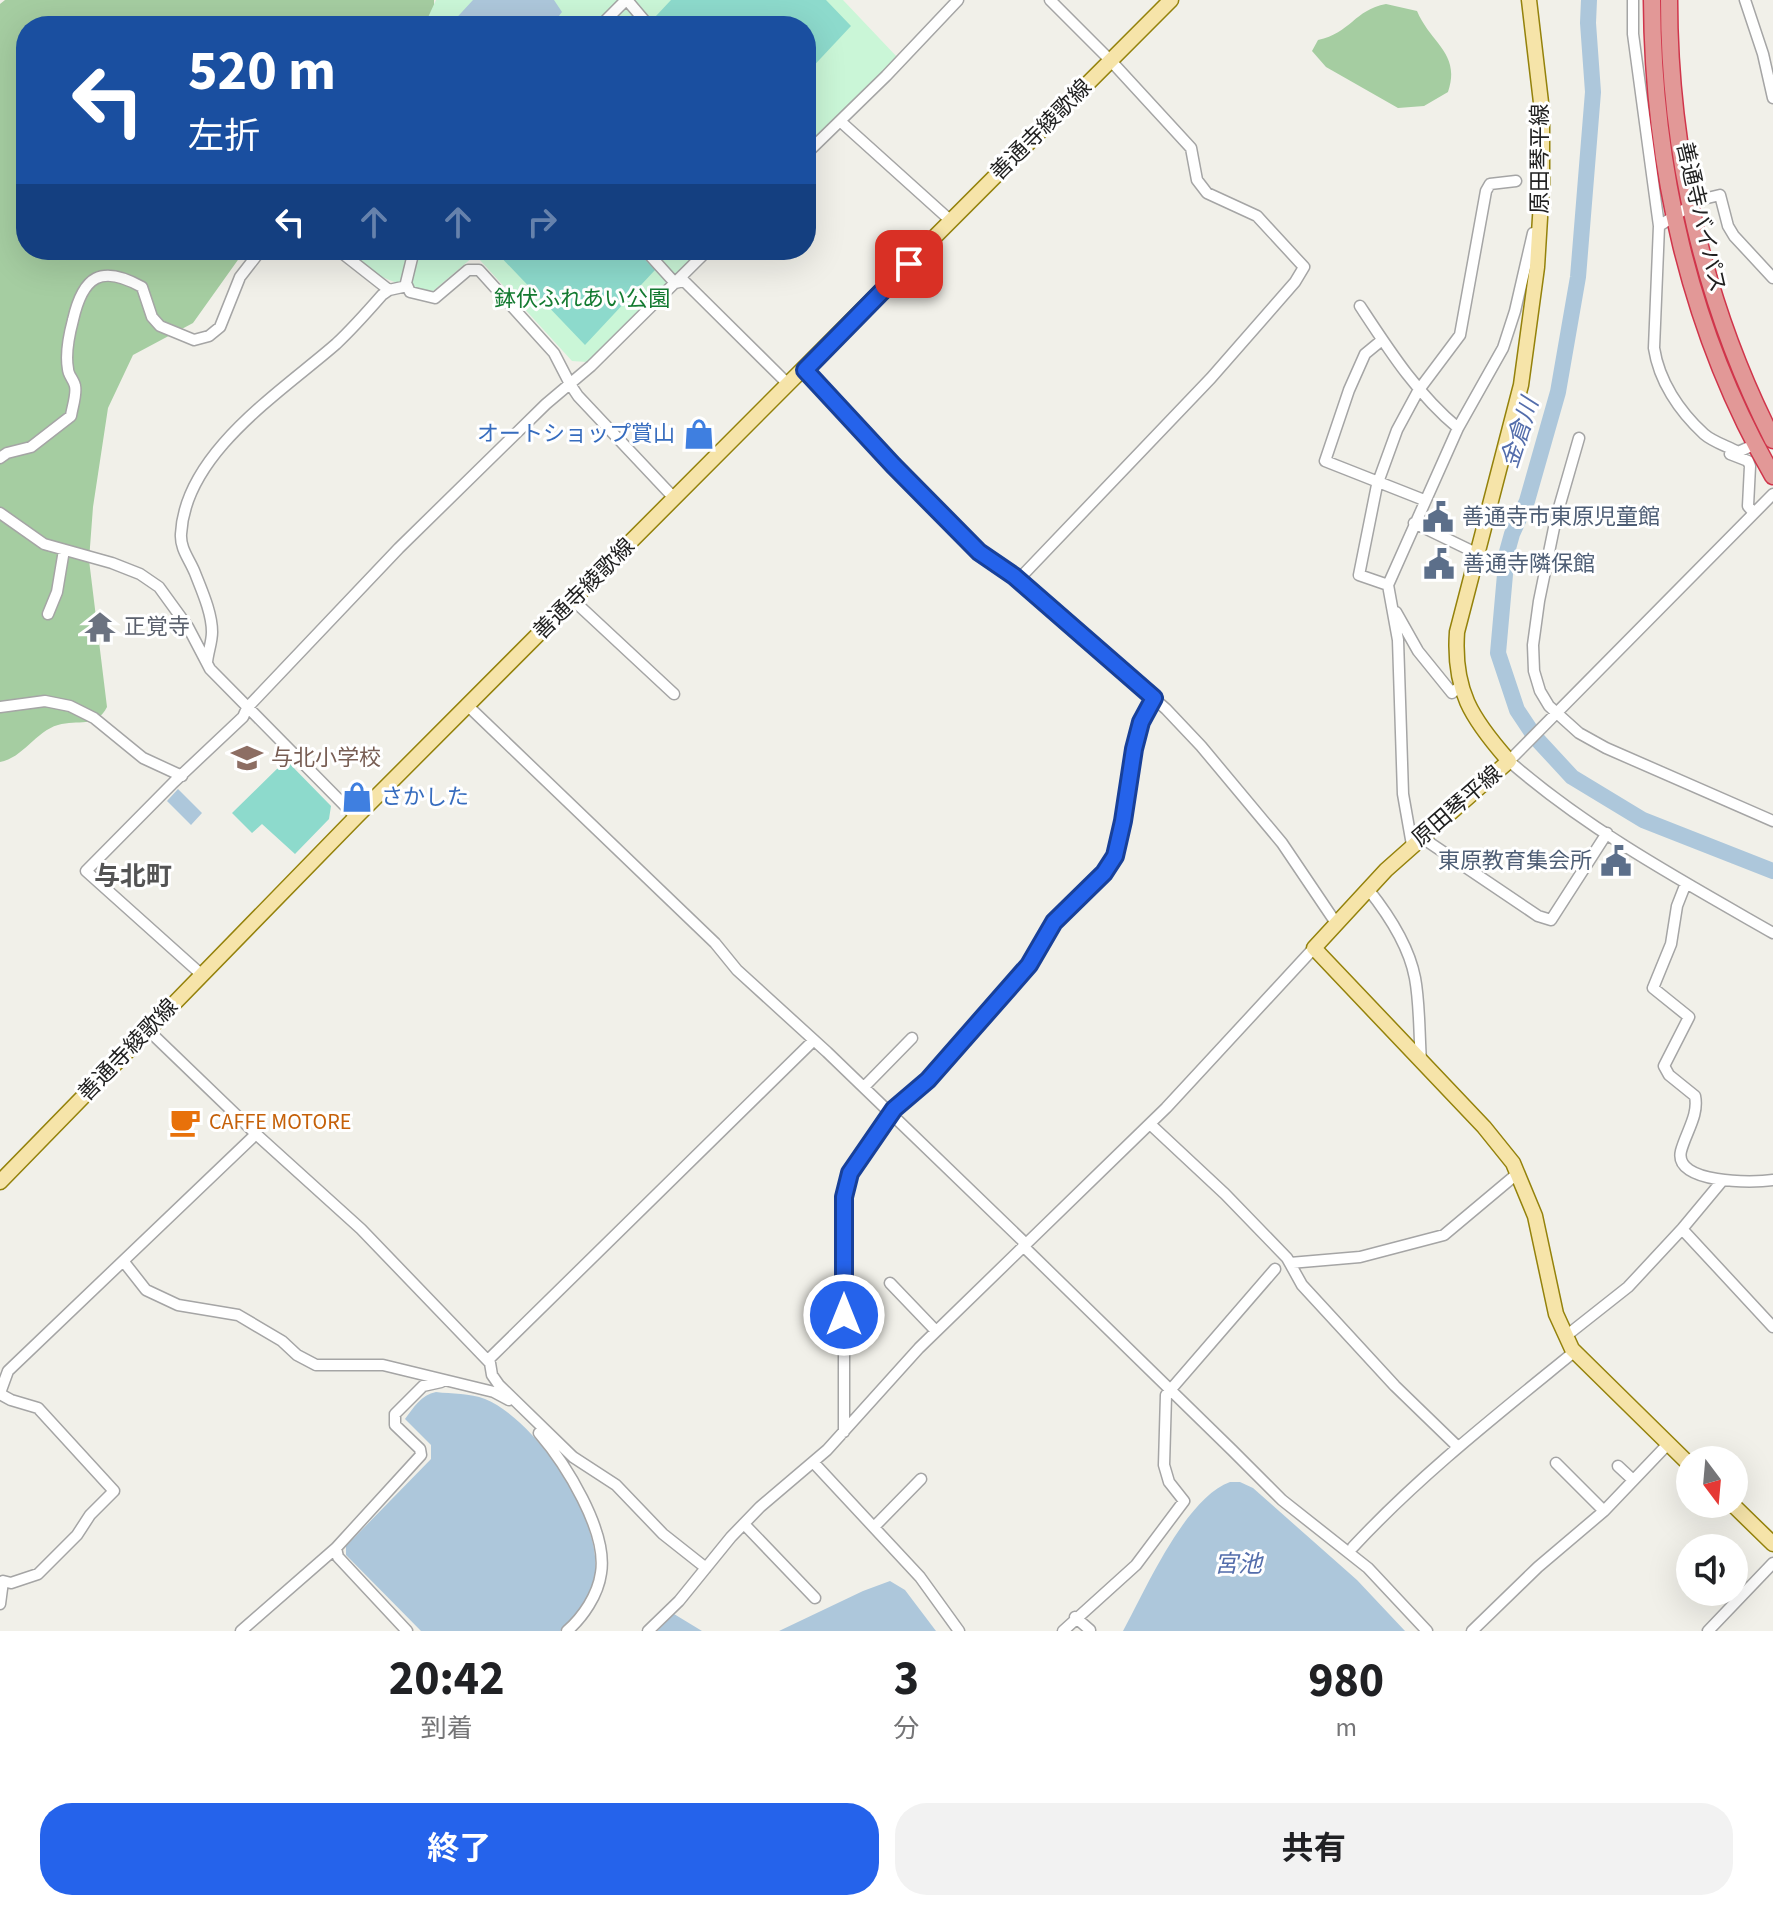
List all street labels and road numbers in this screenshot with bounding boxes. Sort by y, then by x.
street label: 善通寺綾歌線 [983,72,1099,188]
street label: 原田琴平線 [1524,104,1556,214]
street label: 善通寺バイパス [1668,139,1734,295]
street label: 善通寺綾歌線 [526,531,642,647]
street label: 原田琴平線 [1405,758,1509,854]
street label: 善通寺綾歌線 [71,991,185,1109]

